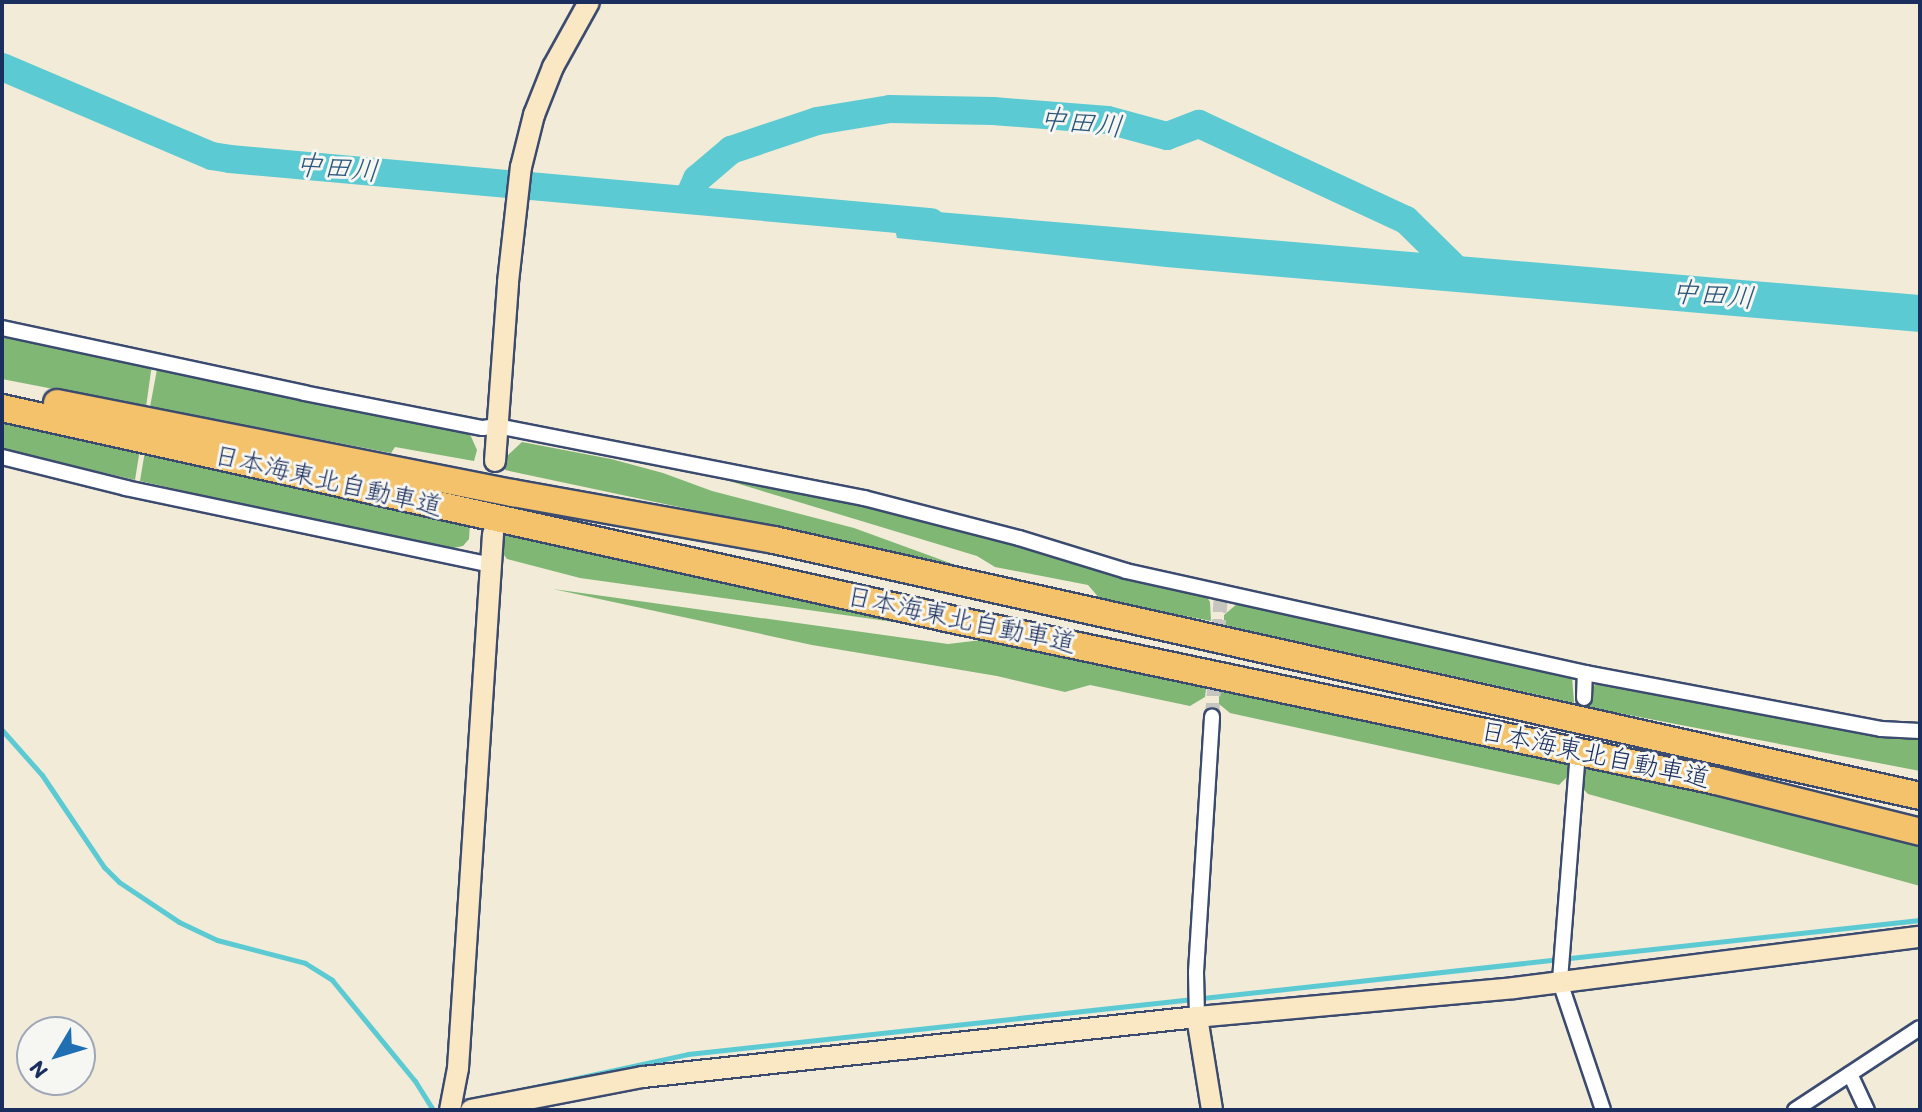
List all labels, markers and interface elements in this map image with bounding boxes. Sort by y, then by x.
water label: 中田川 [1037,101,1125,143]
water label: 中田川 [294,147,380,187]
water label: 中田川 [1670,274,1756,314]
street label: 日本海東北自動車道 [210,439,446,523]
street label: 日本海東北自動車道 [843,580,1079,660]
street label: 日本海東北自動車道 [1477,715,1713,795]
north arrow [16,1016,96,1096]
text: N [23,1056,53,1084]

